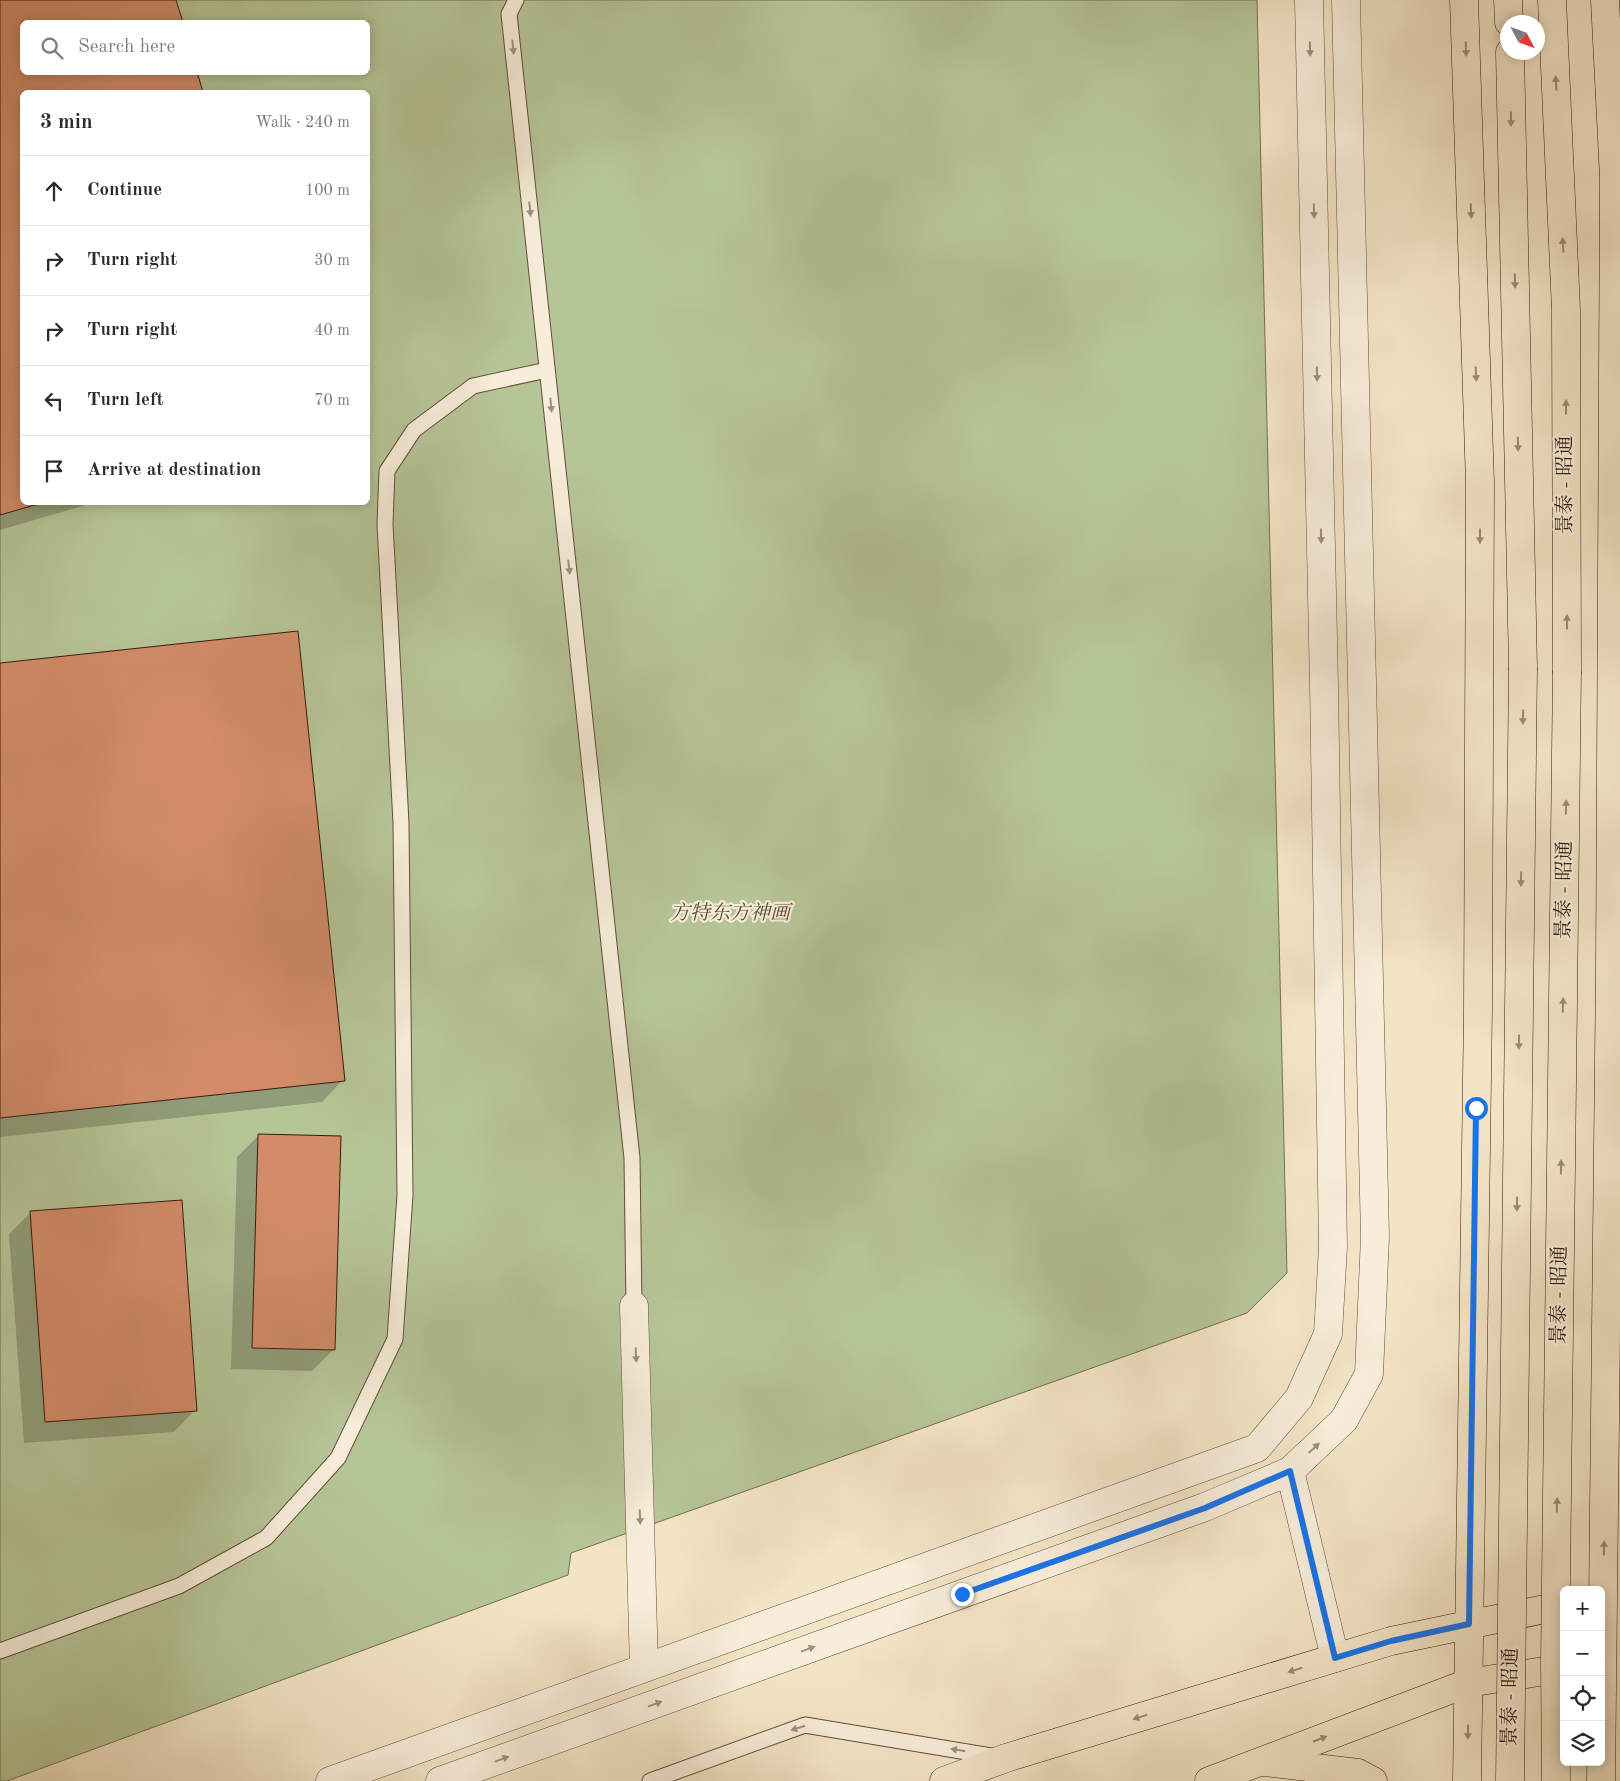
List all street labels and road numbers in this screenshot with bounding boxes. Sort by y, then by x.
street label: 景泰 - 昭通 [1553,436,1576,534]
street label: 景泰 - 昭通 [1551,840,1576,939]
street label: 景泰 - 昭通 [1546,1245,1571,1344]
street label: 景泰 - 昭通 [1497,1647,1522,1746]

